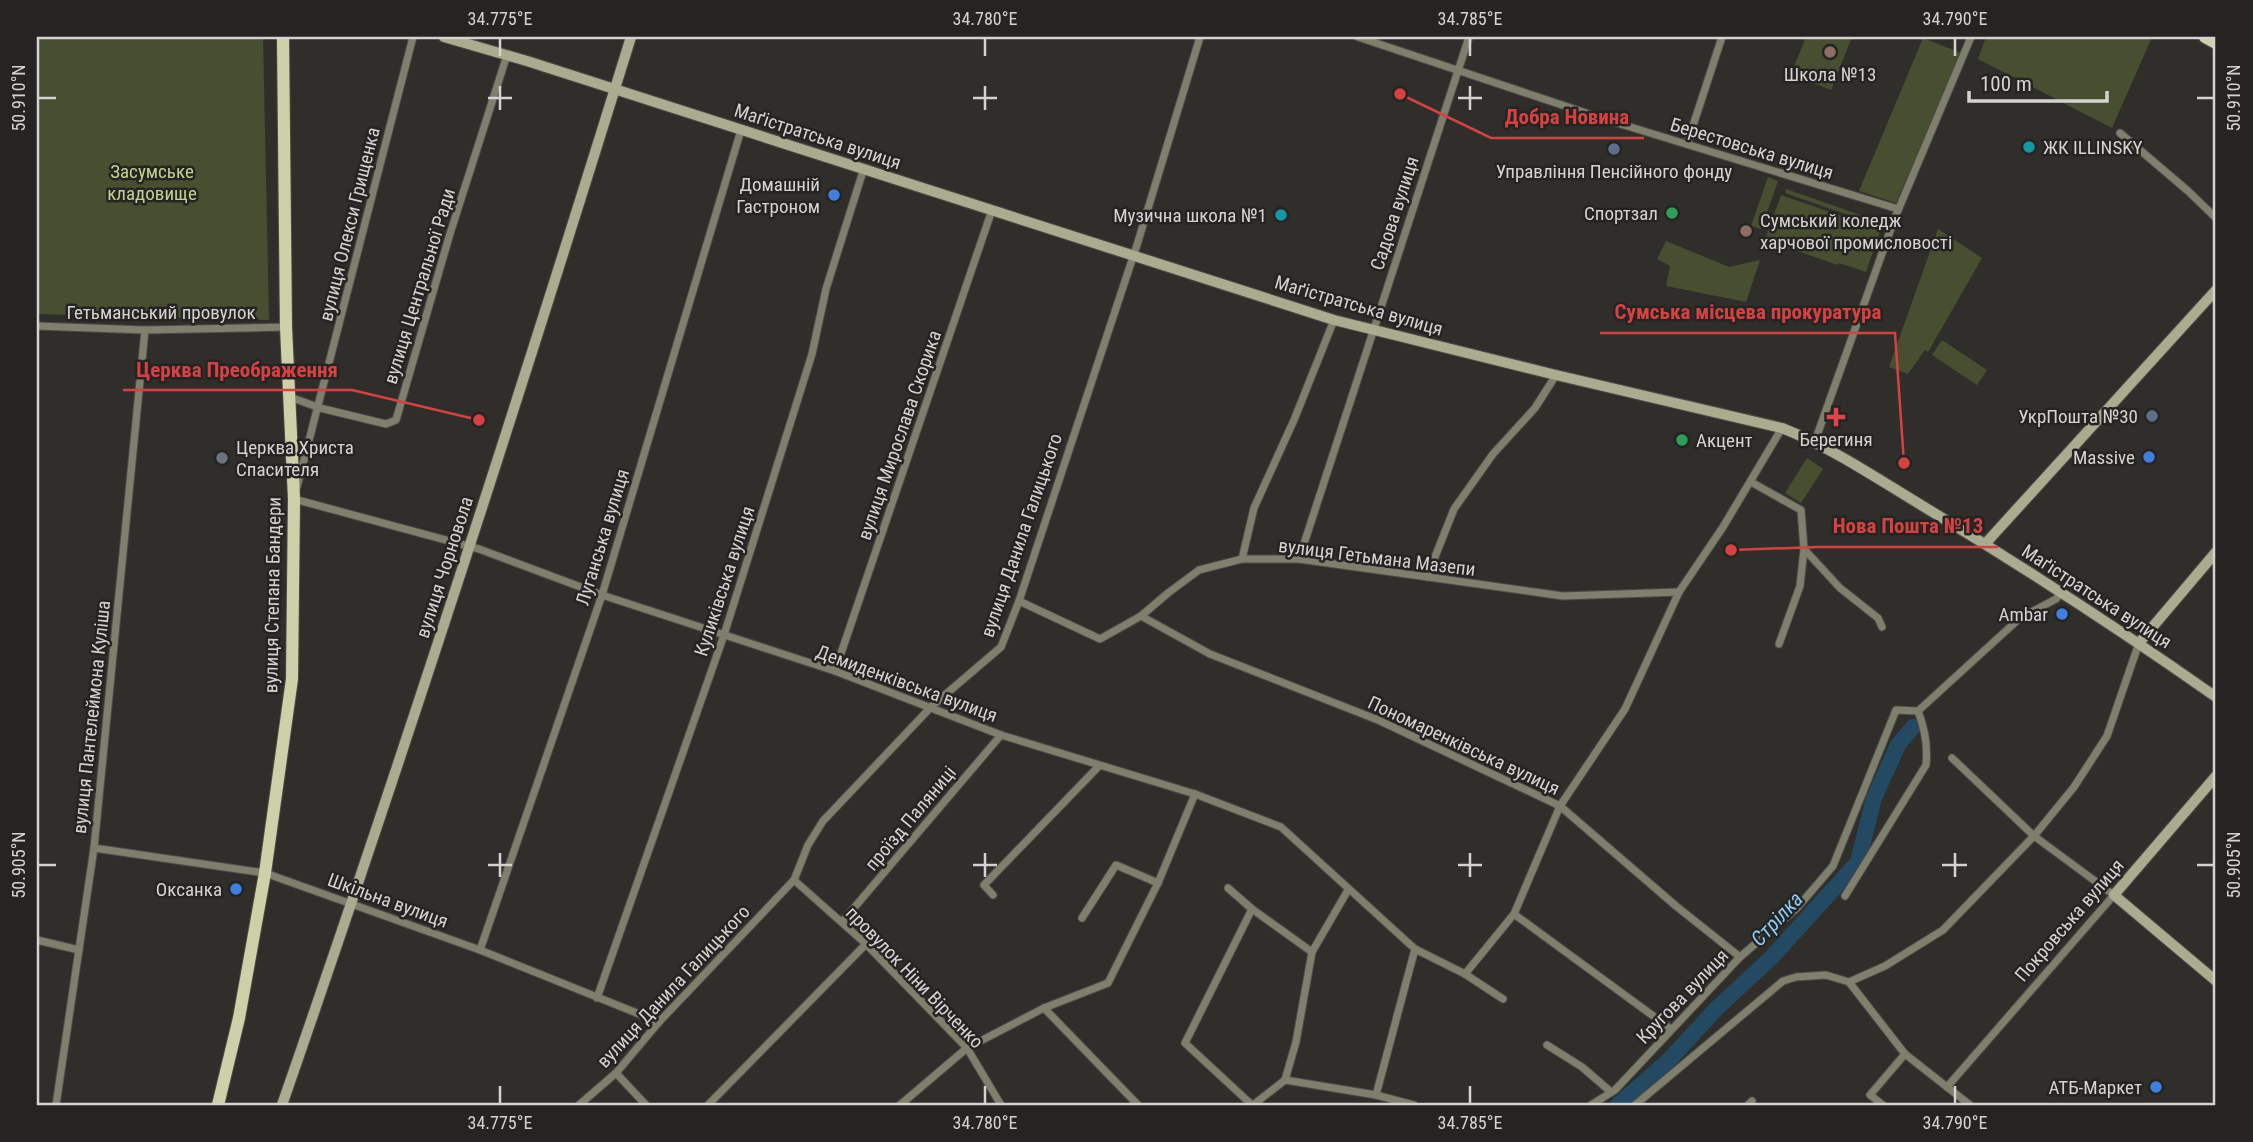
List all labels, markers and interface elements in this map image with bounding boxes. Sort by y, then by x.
text: 34.775°E [468,8,532,29]
text: 34.780°E [953,8,1017,29]
text: 34.785°E [1438,8,1502,29]
text: 34.790°E [1923,8,1987,29]
marker: Школа №13 [1822,44,1838,60]
scale bar [1969,60,2108,104]
place label: Школа №13 [1784,63,1876,86]
text: 50.910°N [8,64,29,132]
text: 50.910°N [2223,64,2244,132]
text: 100 m [1980,72,2032,96]
callout: Добра Новина [1491,96,1644,138]
street label: Маґістратська вулиця [732,99,904,174]
text: Добра Новина [1505,105,1629,129]
street label: Берестовська вулиця [1668,113,1836,184]
street label: вулиця Олекси Грищенка [314,125,385,323]
place label: ЖК ILLINSKY [2043,136,2143,159]
marker: ЖК ILLINSKY [2021,139,2037,155]
marker: Управління Пенсійного фонду [1606,141,1622,157]
street label: Садова вулиця [1365,153,1424,273]
park label: Засумське кладовище [107,160,197,205]
place label: Управління Пенсійного фонду [1496,160,1732,183]
place label: Домашній Гастроном [736,173,820,218]
street label: вулиця Центральної Ради [379,185,460,387]
marker: Домашній Гастроном [826,187,842,203]
place label: Спортзал [1584,202,1658,225]
place label: Музична школа №1 [1113,204,1267,227]
marker: Спортзал [1664,205,1680,221]
marker: Музична школа №1 [1273,207,1289,223]
place label: Сумський коледж харчової промисловості [1760,209,1952,254]
marker: Сумський коледж харчової промисловості [1738,223,1754,239]
street label: Маґістратська вулиця [1272,270,1446,341]
callout: Сумська місцева прокуратура [1600,291,1895,333]
text: Сумська місцева прокуратура [1615,300,1881,324]
street label: Гетьманський провулок [66,301,256,324]
street label: вулиця Мирослава Скорика [853,327,946,543]
callout: Церква Преображення [123,348,352,390]
text: Церква Преображення [136,358,338,382]
place label: УкрПошта №30 [2018,405,2138,428]
marker: УкрПошта №30 [2144,408,2160,424]
marker: Берегиня [1828,409,1844,425]
place label: Берегиня [1799,428,1873,451]
place label: Акцент [1696,429,1753,452]
street label: вулиця Данила Галицького [976,430,1067,640]
marker: Акцент [1674,432,1690,448]
place label: Церква Христа Спасителя [236,436,354,481]
place label: Massive [2073,446,2135,469]
marker: Massive [2141,449,2157,465]
marker: Церква Христа Спасителя [214,450,230,466]
street label: Луганська вулиця [571,466,634,608]
street label: вулиця Чорновола [411,494,478,641]
street label: вулиця Степана Бандери [259,497,286,693]
street label: Куликівська вулиця [689,503,760,659]
callout: Нова Пошта №13 [1819,505,1998,547]
text: Нова Пошта №13 [1833,514,1983,538]
street label: вулиця Гетьмана Мазепи [1277,534,1477,581]
street label: Маґістратська вулиця [2018,539,2176,653]
street label: вулиця Пантелеймона Куліша [68,599,115,835]
place label: Ambar [1998,603,2048,626]
marker: Ambar [2054,606,2070,622]
street label: Демиденківська вулиця [813,640,1001,727]
street label: Пономаренківська вулиця [1364,691,1563,800]
street label: проїзд Паляниці [860,761,961,875]
text: 50.905°N [8,831,29,899]
text: 50.905°N [2223,831,2244,899]
street label: Покровська вулиця [2010,854,2129,986]
street label: Шкільна вулиця [324,868,451,933]
place label: Оксанка [156,878,222,901]
marker: Оксанка [228,881,244,897]
water label: Стрілка [1746,887,1808,951]
street label: вулиця Данила Галицького [592,900,755,1072]
street label: провулок Ніни Вірченко [841,902,988,1053]
street label: Кругова вулиця [1631,944,1733,1048]
place label: АТБ-Маркет [2049,1076,2142,1099]
marker: АТБ-Маркет [2148,1079,2164,1095]
text: 34.775°E [468,1112,532,1133]
text: 34.780°E [953,1112,1017,1133]
text: 34.785°E [1438,1112,1502,1133]
text: 34.790°E [1923,1112,1987,1133]

